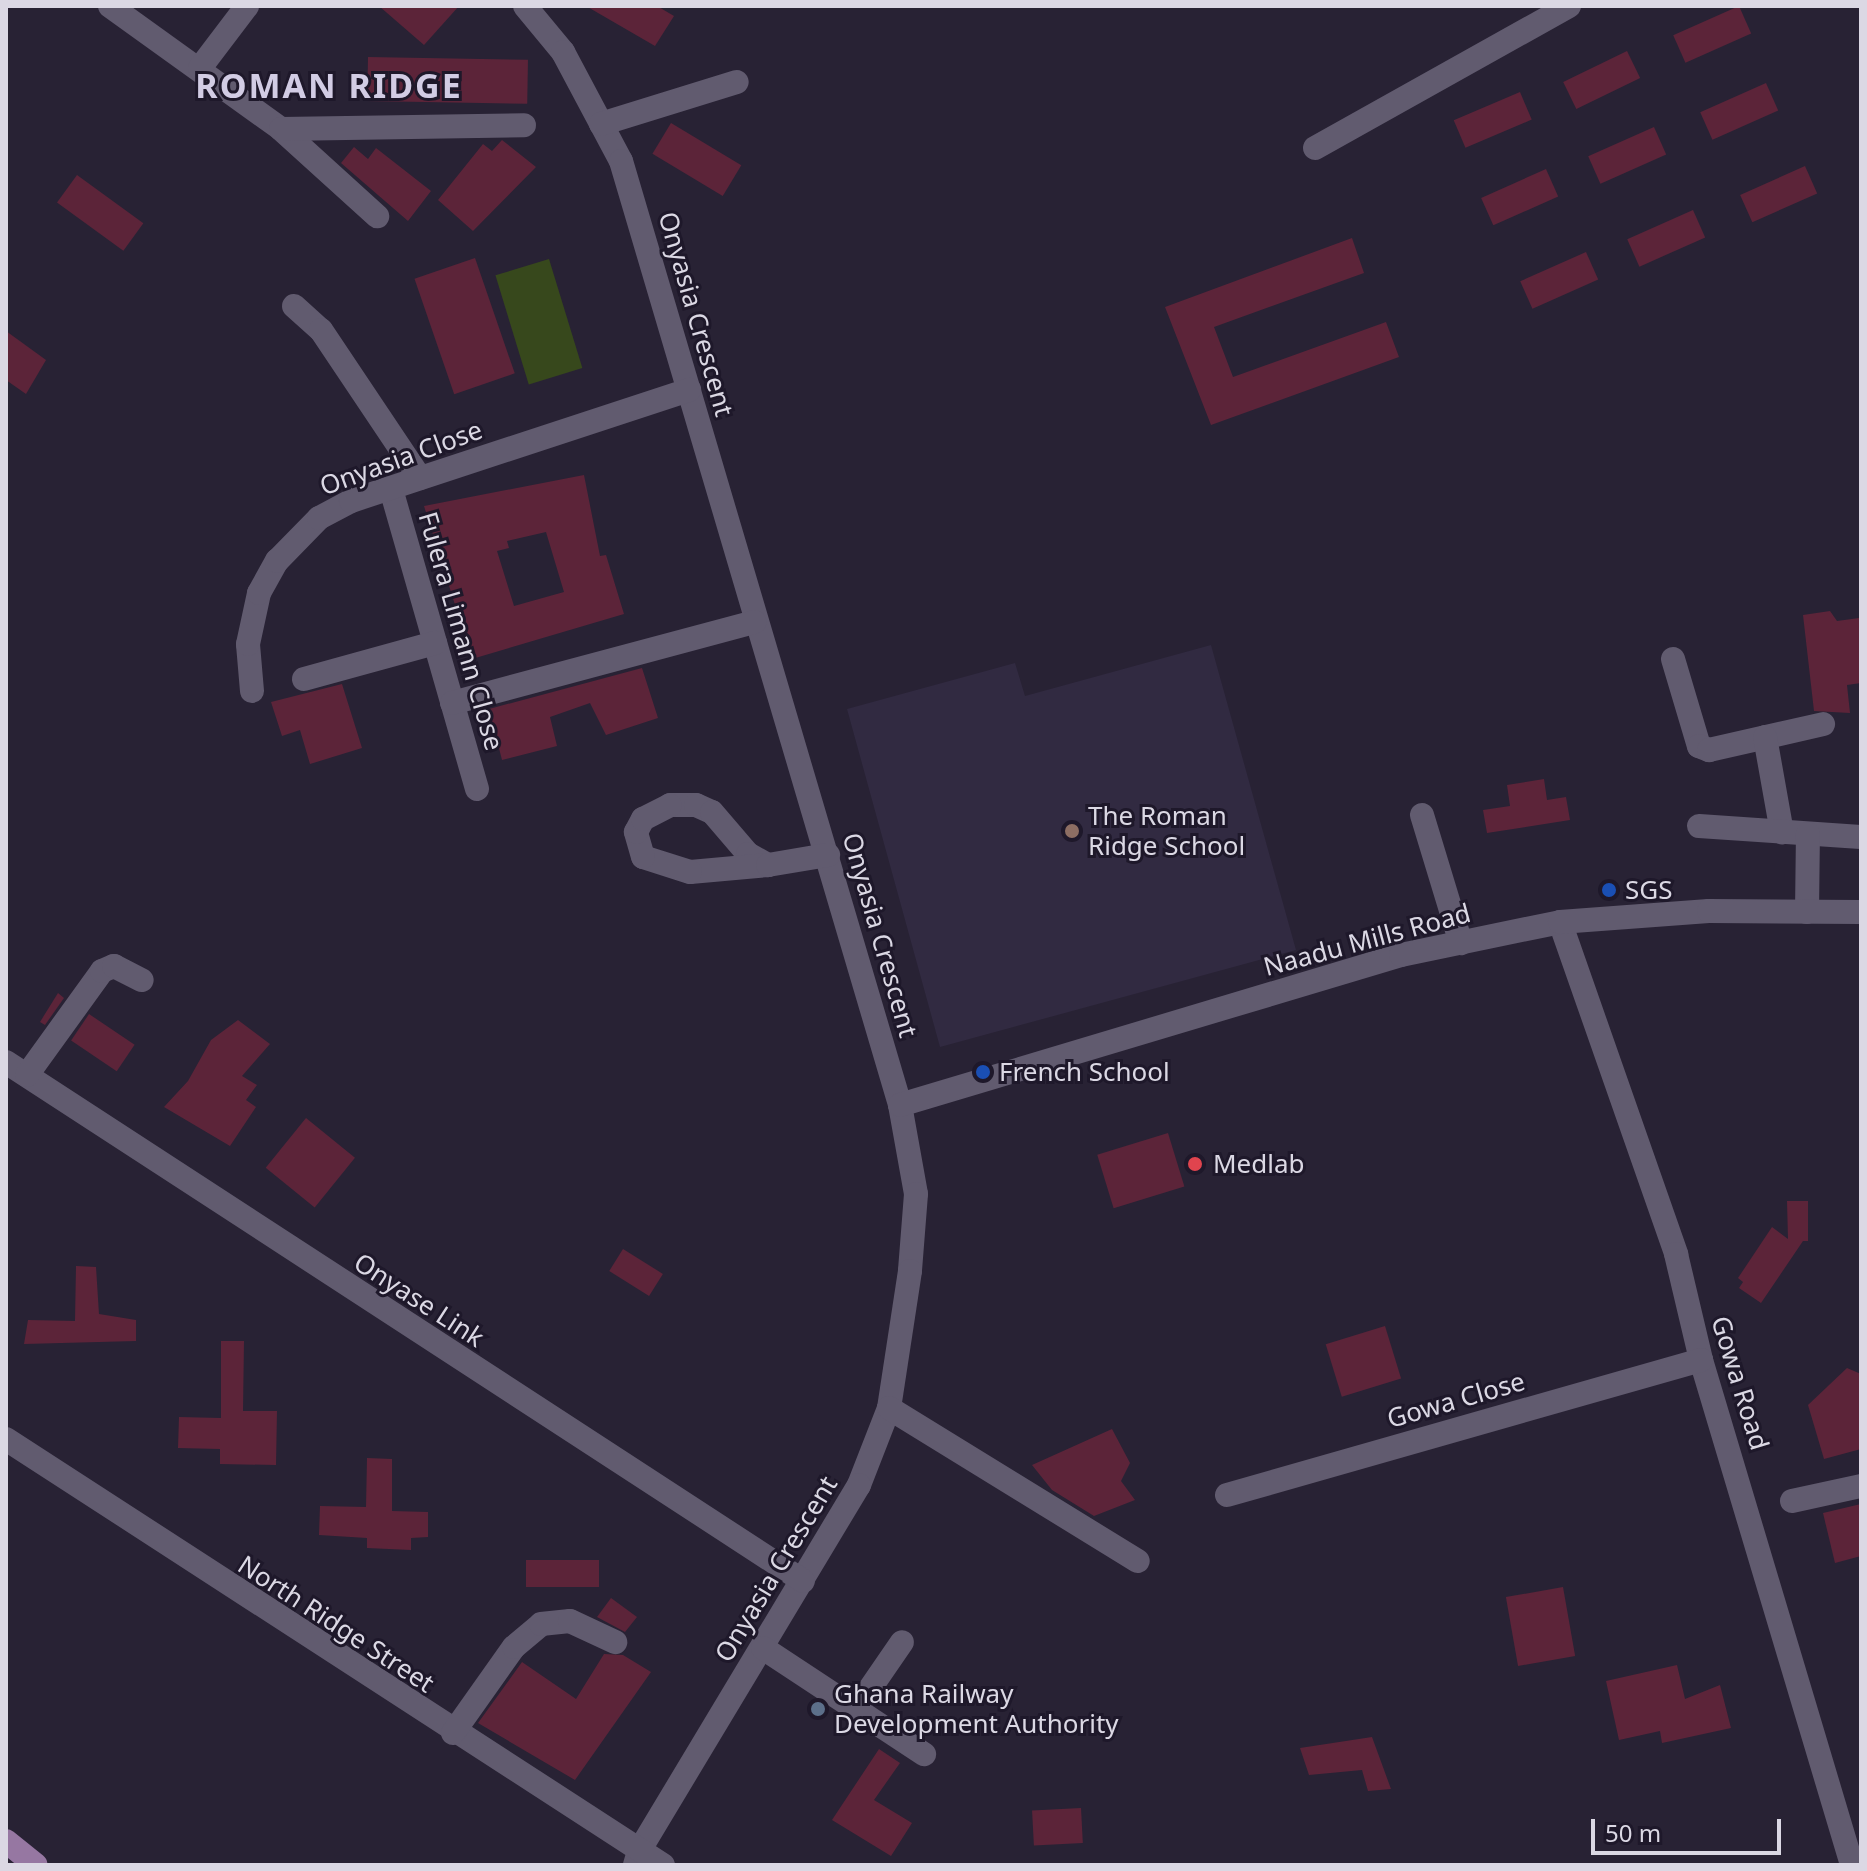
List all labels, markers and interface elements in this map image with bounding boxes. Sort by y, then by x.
district label: ROMAN RIDGE [195,66,463,106]
street label: Onyasia Crescent [652,208,740,420]
street label: Onyasia Close [315,414,487,502]
street label: Fulera Limann Close [412,508,510,754]
place label: The Roman Ridge School [1088,800,1245,862]
marker: The Roman Ridge School [1063,822,1081,840]
street label: Onyasia Crescent [836,829,924,1041]
place label: SGS [1625,874,1672,906]
marker: SGS [1600,881,1618,899]
street label: Naadu Mills Road [1260,897,1474,983]
place label: French School [999,1056,1170,1088]
marker: French School [974,1063,992,1081]
place label: Medlab [1213,1148,1305,1180]
marker: Medlab [1184,1153,1206,1175]
street label: Onyase Link [348,1247,490,1353]
street label: Gowa Road [1705,1312,1775,1454]
street label: Gowa Close [1383,1365,1529,1435]
street label: Onyasia Crescent [708,1470,844,1668]
street label: North Ridge Street [232,1549,440,1699]
place label: Ghana Railway Development Authority [834,1678,1119,1740]
marker: Ghana Railway Development Authority [809,1700,827,1718]
scale bar [1595,1803,1785,1853]
text: 50 m [1605,1816,1661,1849]

